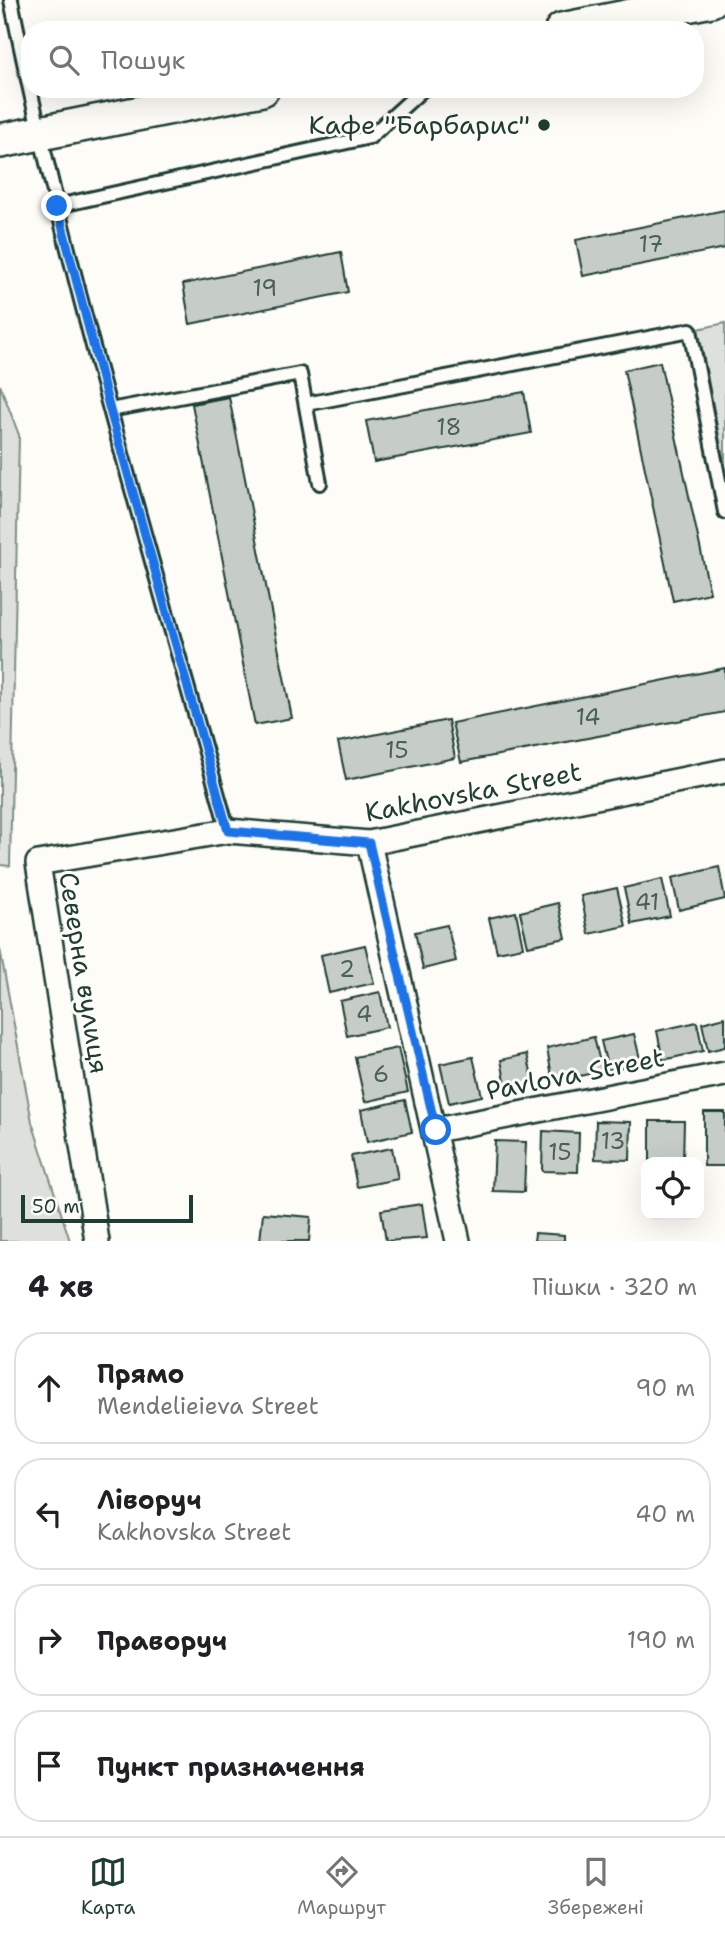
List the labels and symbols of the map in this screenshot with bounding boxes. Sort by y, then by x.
place label: Кафе "Барбарис" [309,107,530,142]
marker: Кафе "Барбарис" [536,117,552,133]
route end [41,190,72,221]
house number: 17 [639,229,663,259]
house number: 19 [253,273,277,303]
house number: 18 [436,412,462,442]
house number: 14 [576,702,600,732]
house number: 15 [385,735,409,765]
street label: Kakhovska Street [362,753,584,830]
street label: Северна вулиця [51,870,118,1076]
house number: 41 [635,887,659,917]
house number: 2 [339,954,355,984]
house number: 4 [356,999,372,1029]
street label: Pavlova Street [483,1039,667,1108]
house number: 6 [373,1059,389,1089]
route start [420,1114,451,1145]
house number: 13 [601,1126,625,1156]
house number: 15 [548,1137,572,1167]
scale bar [21,1192,192,1224]

